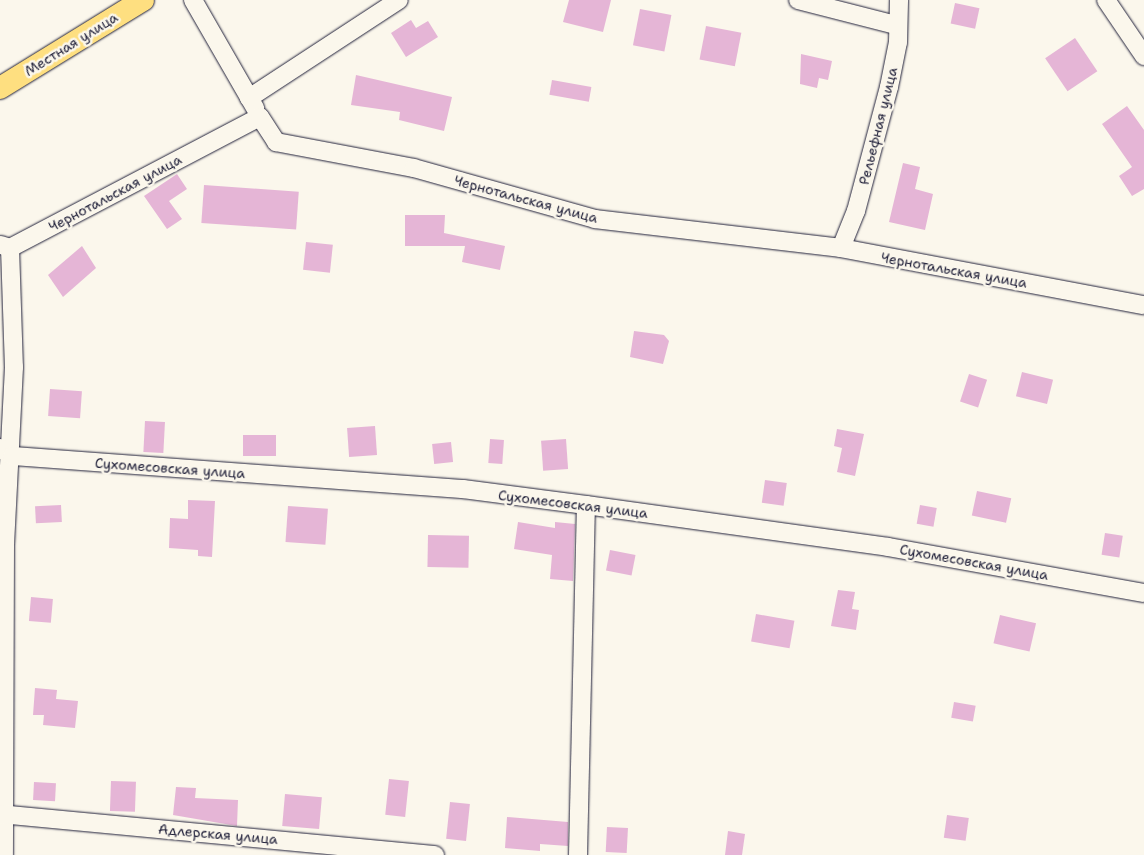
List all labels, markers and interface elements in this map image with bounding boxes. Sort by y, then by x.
street label: Местная улица [21,9,121,79]
street label: Рельефная улица [855,65,901,187]
street label: Чернотальская улица [46,151,184,235]
street label: Чернотальская улица [452,172,600,226]
street label: Чернотальская улица [880,249,1028,291]
street label: Сухомесовская улица [94,454,246,482]
street label: Сухомесовская улица [497,486,649,522]
street label: Сухомесовская улица [898,541,1050,583]
street label: Адлерская улица [157,820,279,848]

